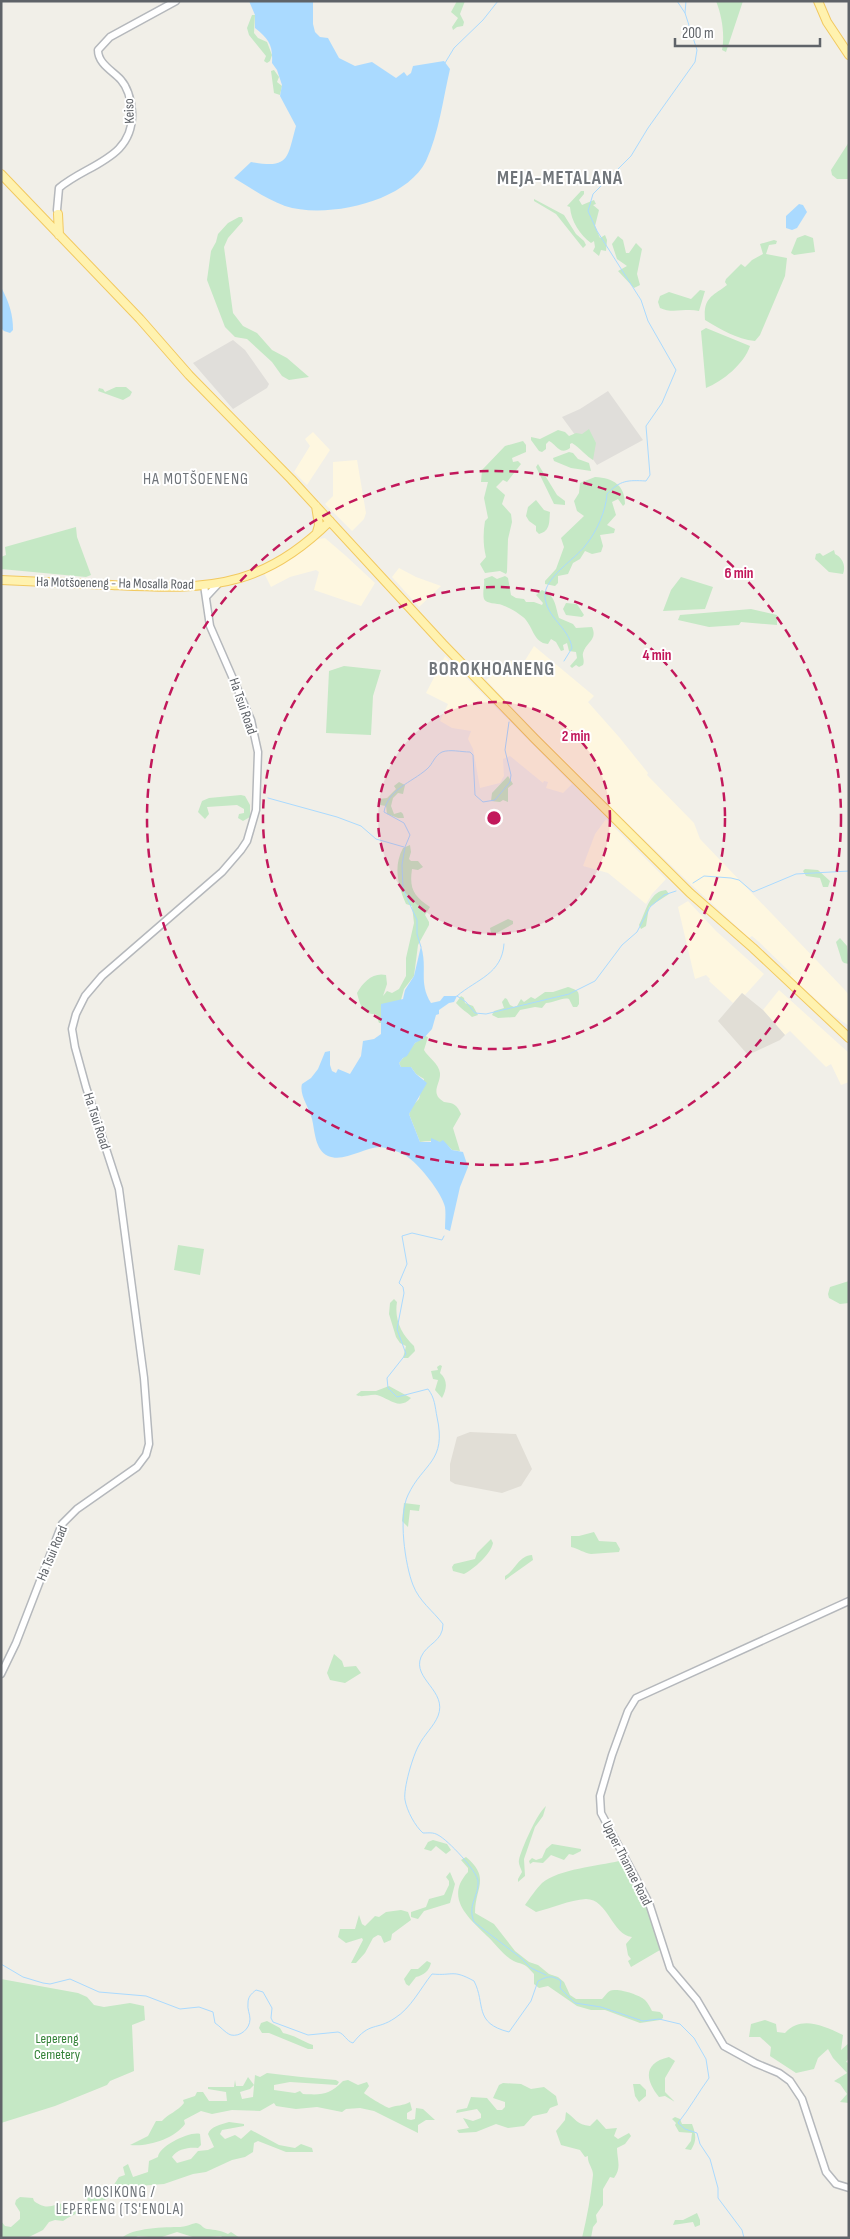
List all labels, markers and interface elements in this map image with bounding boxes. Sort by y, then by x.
scale bar [675,15,820,47]
text: 200 m [682,24,714,43]
street label: Keiso [120,98,138,124]
district label: MEJA-METALANA [497,167,623,190]
district label: HA MOTŠOENENG [143,470,249,489]
text: 6 min [724,564,754,583]
street label: Ha Motšoeneng - Ha Mosalla Road [36,573,194,593]
text: 4 min [643,646,671,665]
district label: BOROKHOANENG [429,658,555,681]
street label: Ha Tsui Road [225,676,261,737]
text: 2 min [562,727,590,746]
centre of rings [485,809,503,827]
street label: Ha Tsui Road [80,1090,114,1152]
street label: Ha Tsui Road [33,1523,71,1583]
street label: Upper Thamae Road [598,1818,656,1908]
park label: Lepereng Cemetery [34,2030,81,2063]
district label: MOSIKONG / LEPERENG (TS'ENOLA) [56,2183,184,2219]

